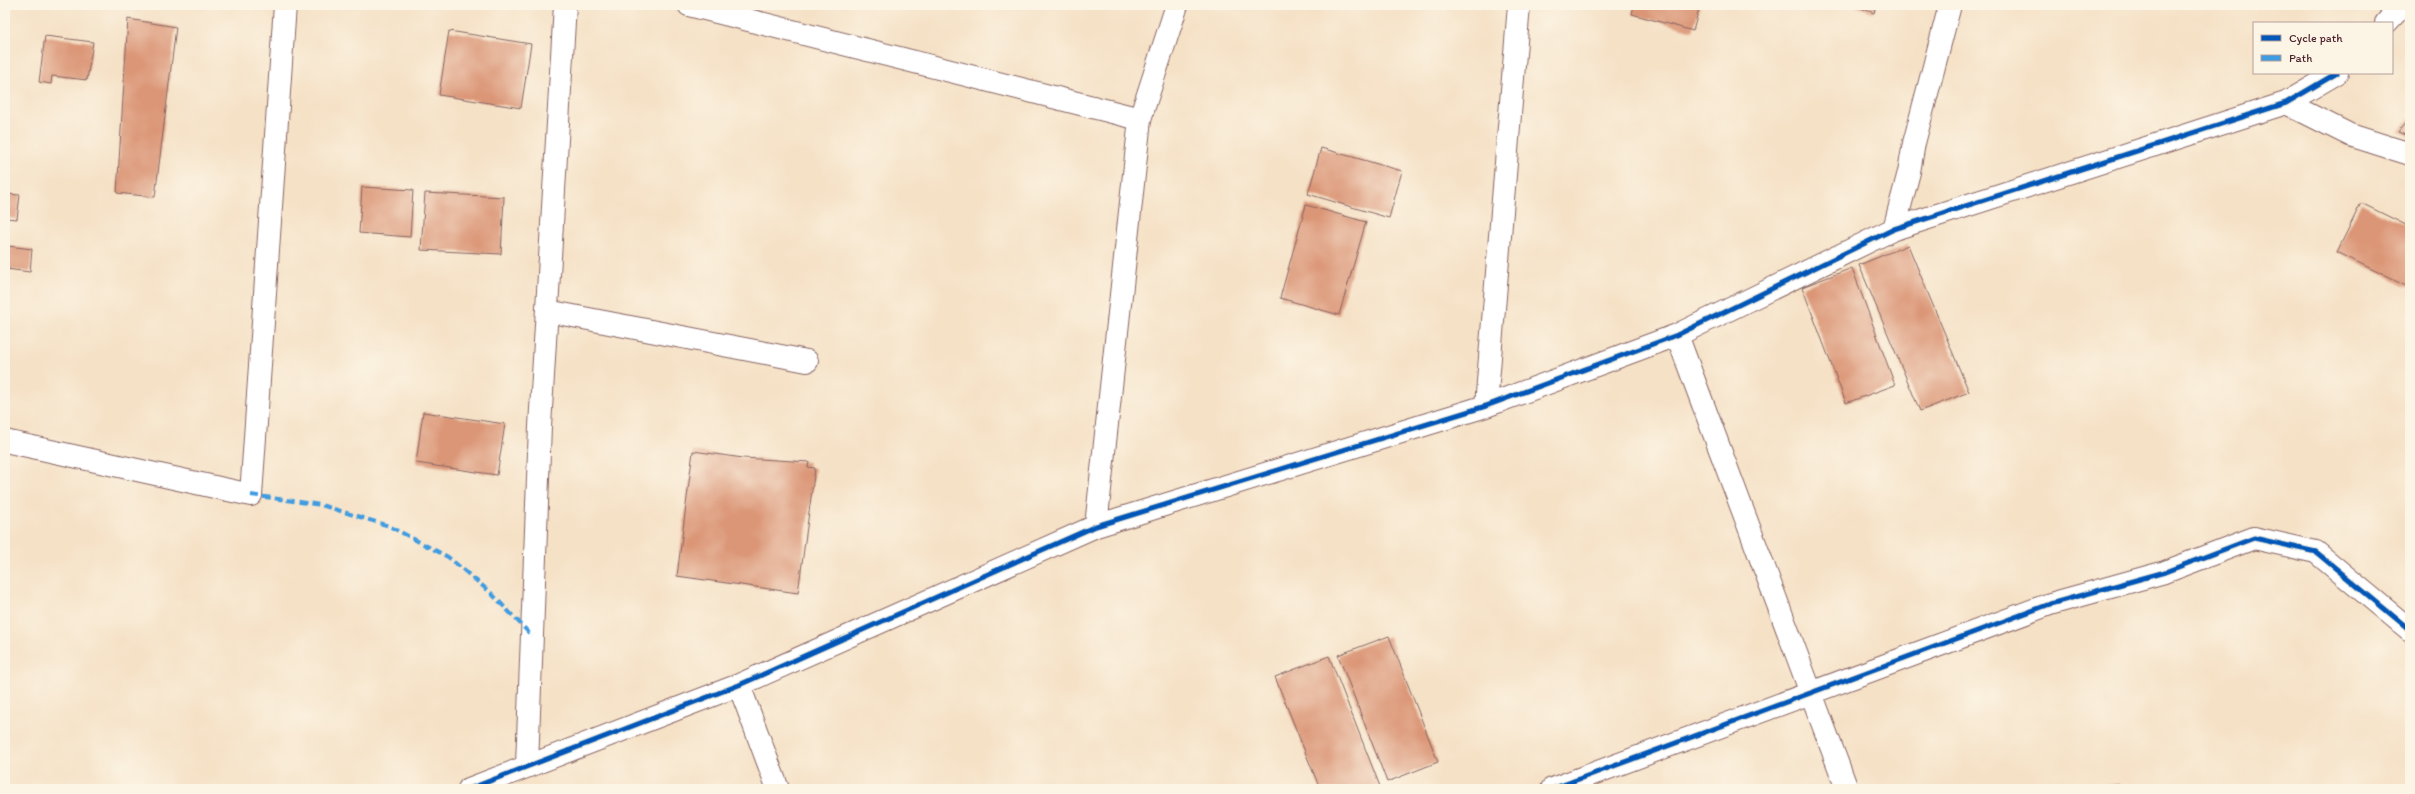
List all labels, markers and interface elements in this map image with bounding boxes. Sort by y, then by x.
legend [2253,22,2393,74]
text: Cycle path [2289,31,2343,45]
text: Path [2289,51,2312,65]

